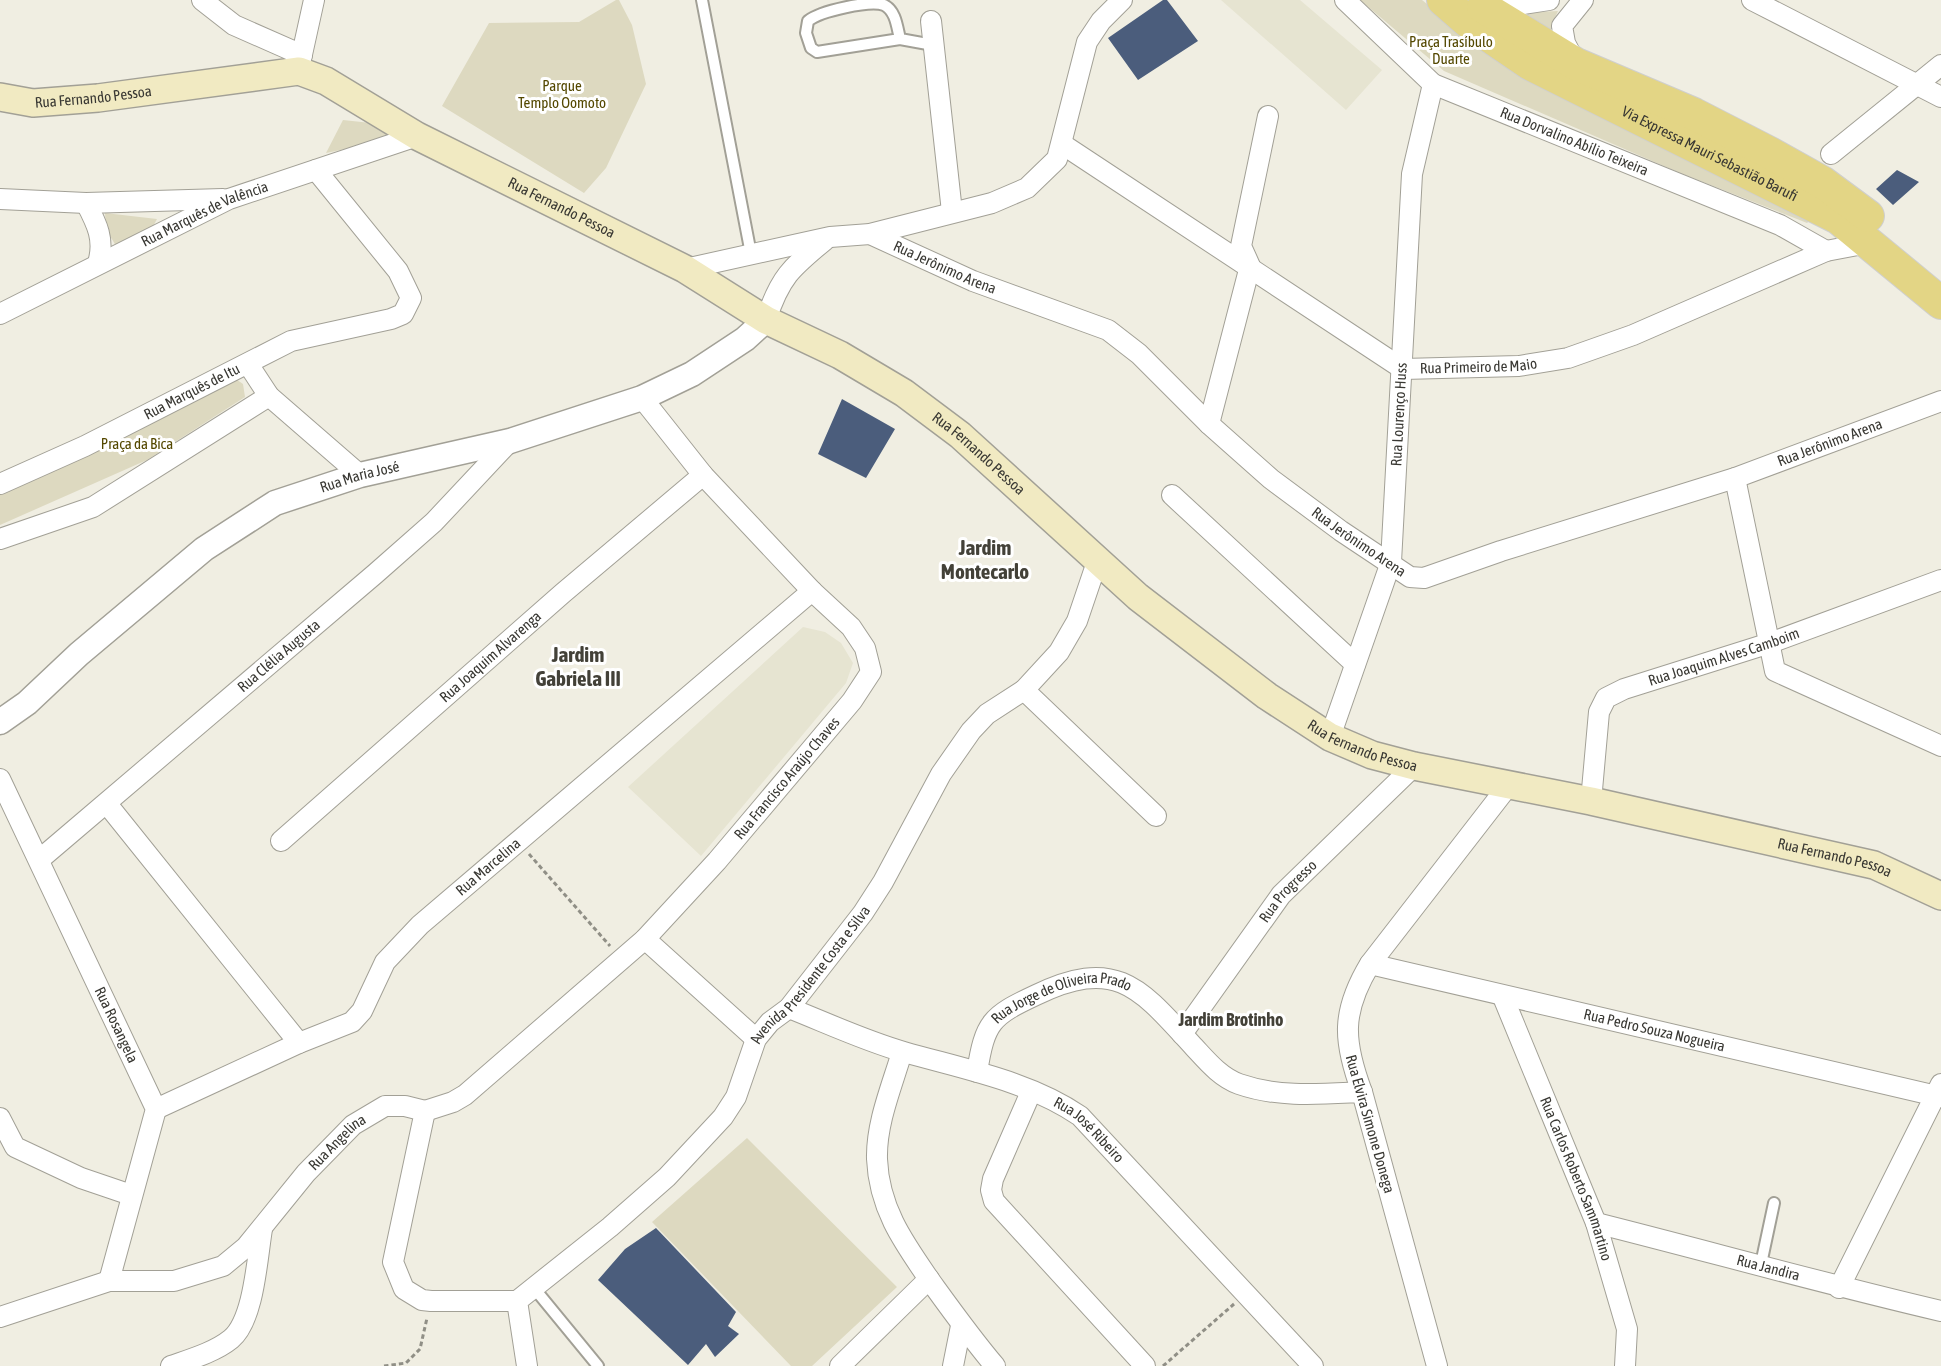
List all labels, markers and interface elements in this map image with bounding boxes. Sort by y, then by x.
park label: Praça Trasíbulo Duarte [1409,33,1493,67]
park label: Parque Templo Oomoto [518,77,606,111]
street label: Rua Fernando Pessoa [34,82,153,111]
street label: Via Expressa Mauri Sebastião Barufi [1619,102,1801,204]
street label: Rua Dorvalino Abílio Teixeira [1498,103,1651,179]
street label: Rua Fernando Pessoa [505,174,618,241]
street label: Rua Marquês de Valência [138,178,270,250]
street label: Rua Jerônimo Arena [891,237,999,297]
street label: Rua Primeiro de Maio [1420,354,1538,377]
street label: Rua Marquês de Itu [141,360,242,423]
street label: Rua Lourenço Huss [1387,362,1410,467]
street label: Rua Fernando Pessoa [929,408,1029,498]
street label: Rua Jerônimo Arena [1775,415,1884,469]
park label: Praça da Bica [101,435,173,452]
street label: Rua Maria José [318,457,401,496]
street label: Rua Jerônimo Arena [1309,503,1409,580]
district label: Jardim Montecarlo [941,535,1029,583]
street label: Rua Joaquim Alvarenga [436,607,544,705]
street label: Rua Clélia Augusta [234,616,323,695]
street label: Rua Joaquim Alves Camboim [1646,624,1802,689]
district label: Jardim Gabriela III [535,642,621,690]
street label: Rua Francisco Araújo Chaves [730,713,843,842]
street label: Rua Fernando Pessoa [1305,716,1419,775]
street label: Rua Marcelina [452,834,524,899]
street label: Rua Fernando Pessoa [1776,834,1895,880]
street label: Rua Progresso [1255,856,1320,925]
street label: Avenida Presidente Costa e Silva [746,903,873,1045]
street label: Rua Jorge de Oliveira Prado [988,969,1135,1027]
street label: Rua Rosangela [92,984,142,1065]
street label: Rua Pedro Souza Nogueira [1582,1005,1727,1054]
district label: Jardim Brotinho [1177,1009,1284,1030]
street label: Rua Elvira Simone Donega [1343,1053,1398,1195]
street label: Rua José Ribeiro [1051,1093,1128,1166]
street label: Rua Carlos Roberto Sammartino [1537,1094,1616,1263]
street label: Rua Angelina [305,1110,368,1173]
street label: Rua Jandira [1735,1251,1802,1284]

